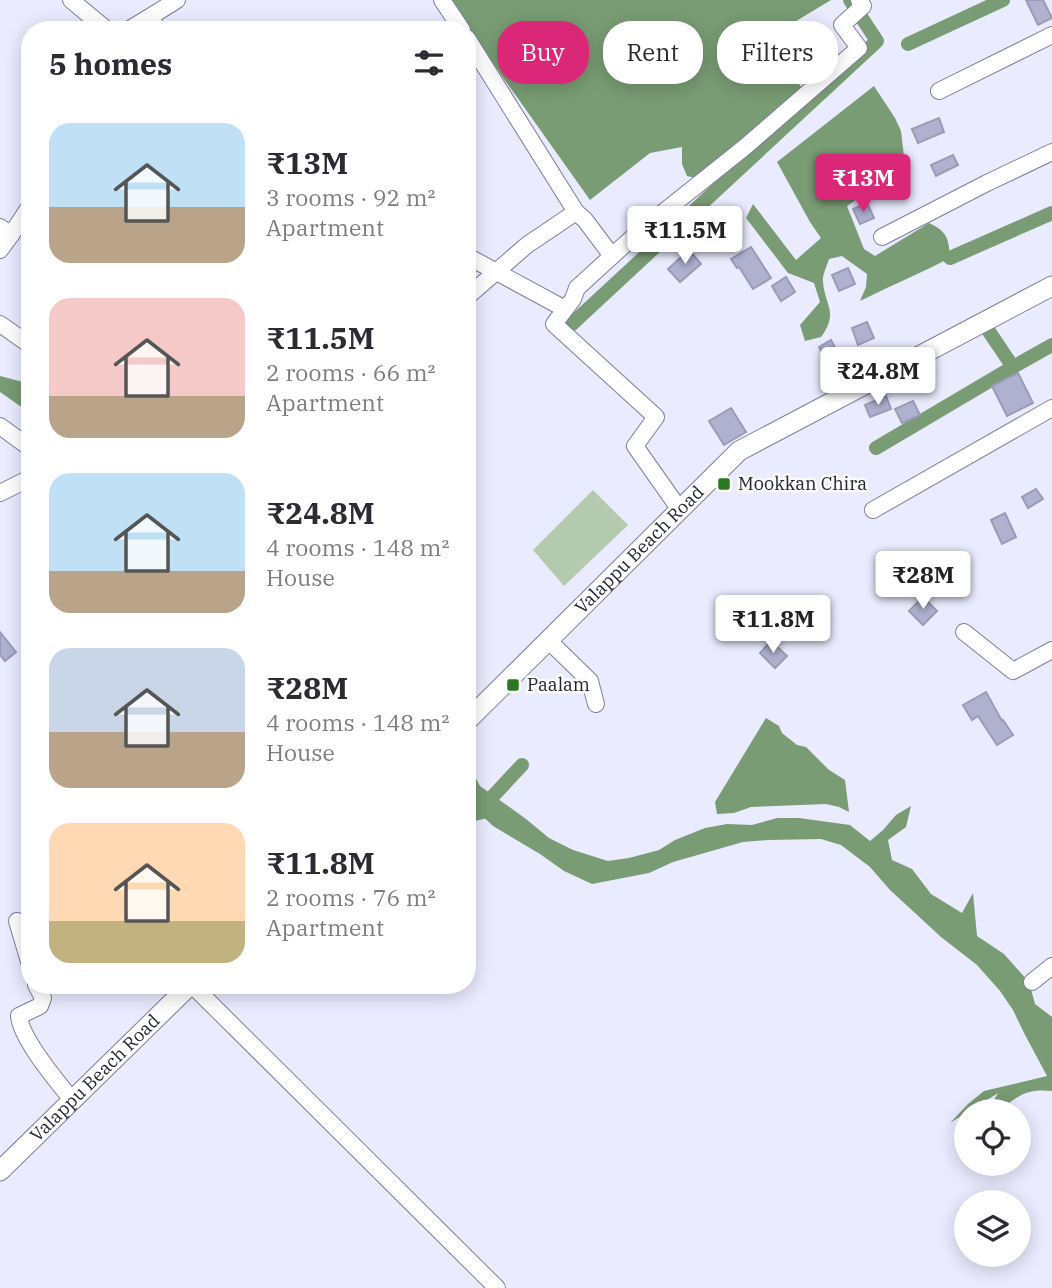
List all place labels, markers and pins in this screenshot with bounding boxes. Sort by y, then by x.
pin: ₹13M [822,154,904,214]
pin: ₹11.5M [628,206,742,266]
pin: ₹24.8M [821,348,935,407]
place label: Mookkan Chira [738,472,867,495]
marker: Mookkan Chira [716,476,732,492]
pin: ₹28M [882,552,964,611]
pin: ₹11.8M [716,596,830,655]
place label: Paalam [527,673,590,696]
marker: Paalam [505,677,521,693]

